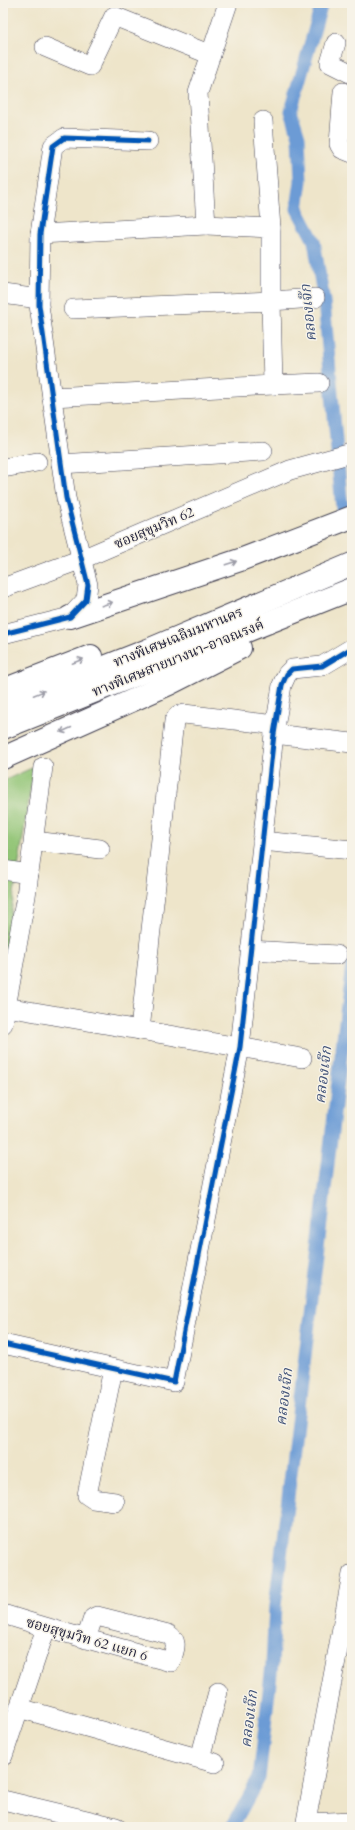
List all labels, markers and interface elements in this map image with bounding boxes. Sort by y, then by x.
water label: คลองเจ๊ก [295,282,321,343]
street label: ซอยสุขุมวิท 62 [111,503,197,553]
one-way arrow [224,559,237,566]
one-way arrow [101,600,113,608]
street label: ทางพิเศษเฉลิมมหานคร [110,602,246,672]
street label: ทางพิเศษสายบางนา-อาจณรงค์ [89,615,267,701]
one-way arrow [72,656,84,664]
one-way arrow [33,688,45,696]
one-way arrow [60,727,72,734]
water label: คลองเจ๊ก [310,1044,337,1105]
water label: คลองเจ๊ก [271,1366,298,1427]
street label: ซอยสุขุมวิท 62 แยก 6 [24,1613,150,1665]
water label: คลองเจ๊ก [236,1688,263,1749]

